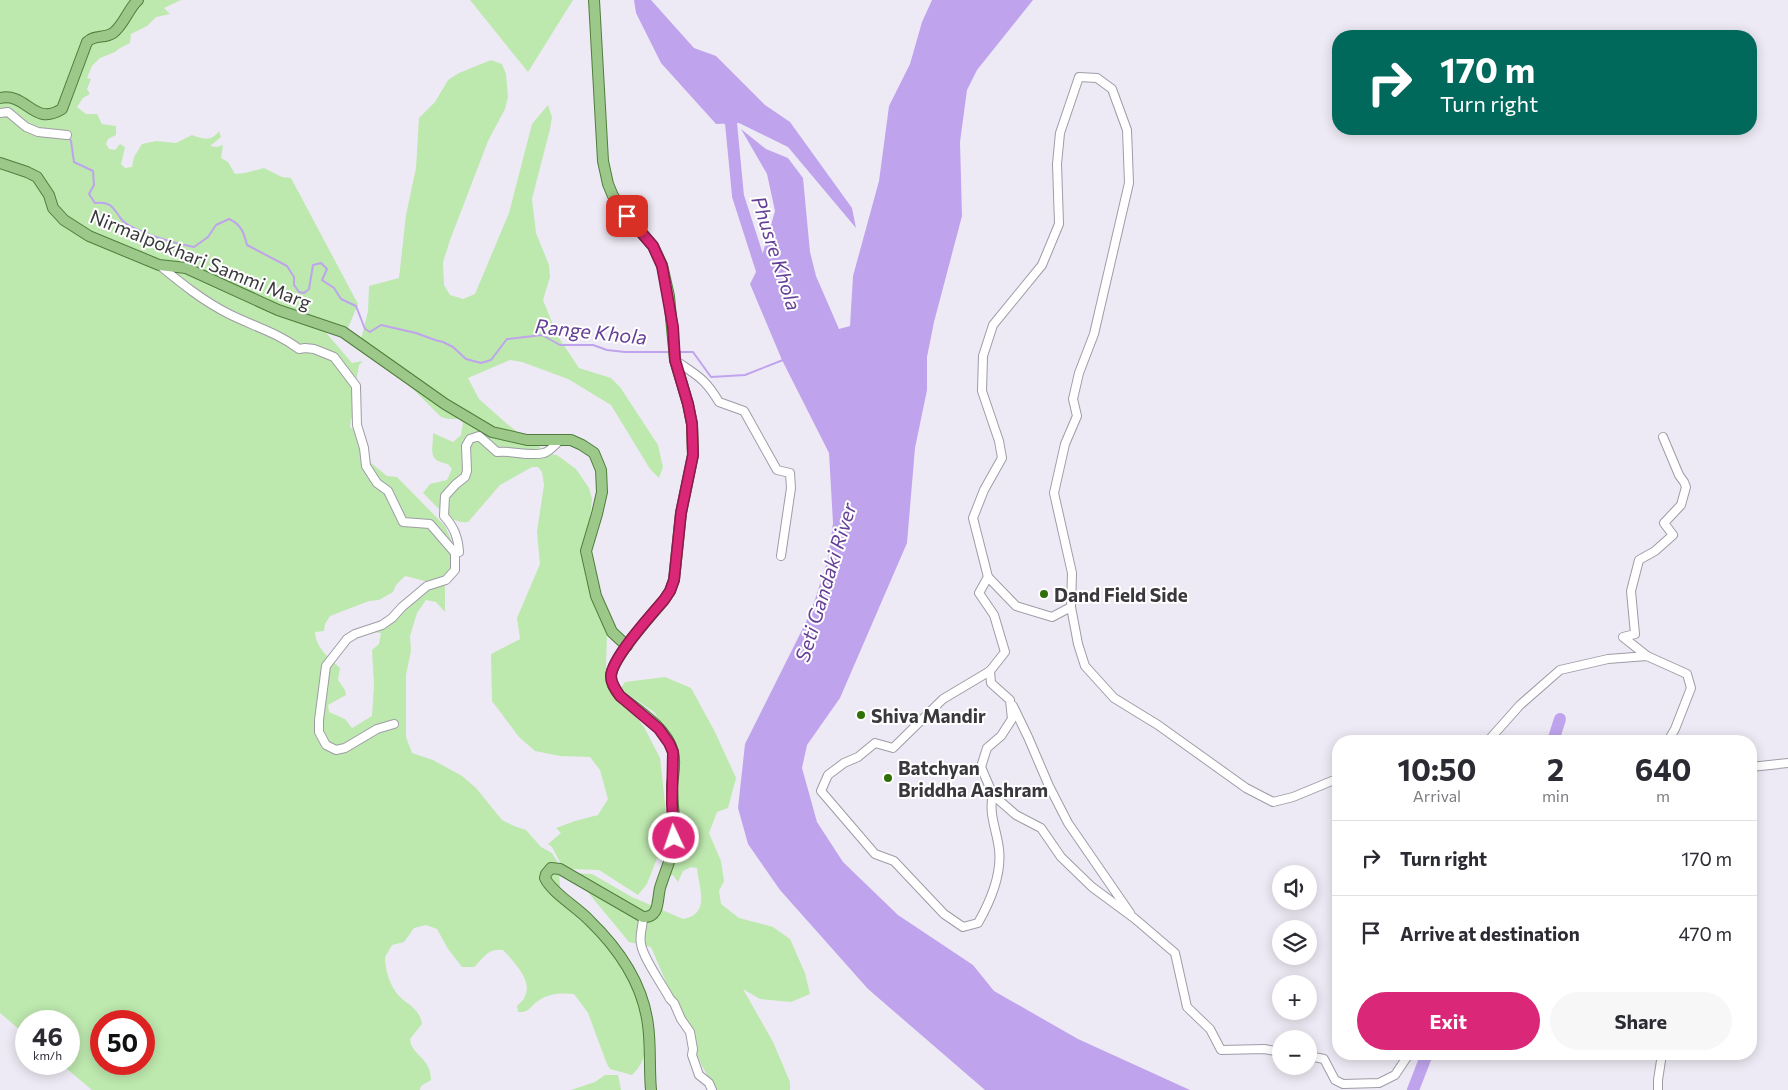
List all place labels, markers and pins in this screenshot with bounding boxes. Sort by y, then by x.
pin [606,195,648,237]
place label: Dand Field Side [1054,583,1188,606]
marker: Dand Field Side [1038,588,1050,600]
place label: Shiva Mandir [871,704,986,727]
marker: Shiva Mandir [855,709,867,721]
place label: Batchyan Briddha Aashram [898,756,1048,801]
marker: Batchyan Briddha Aashram [882,772,894,784]

